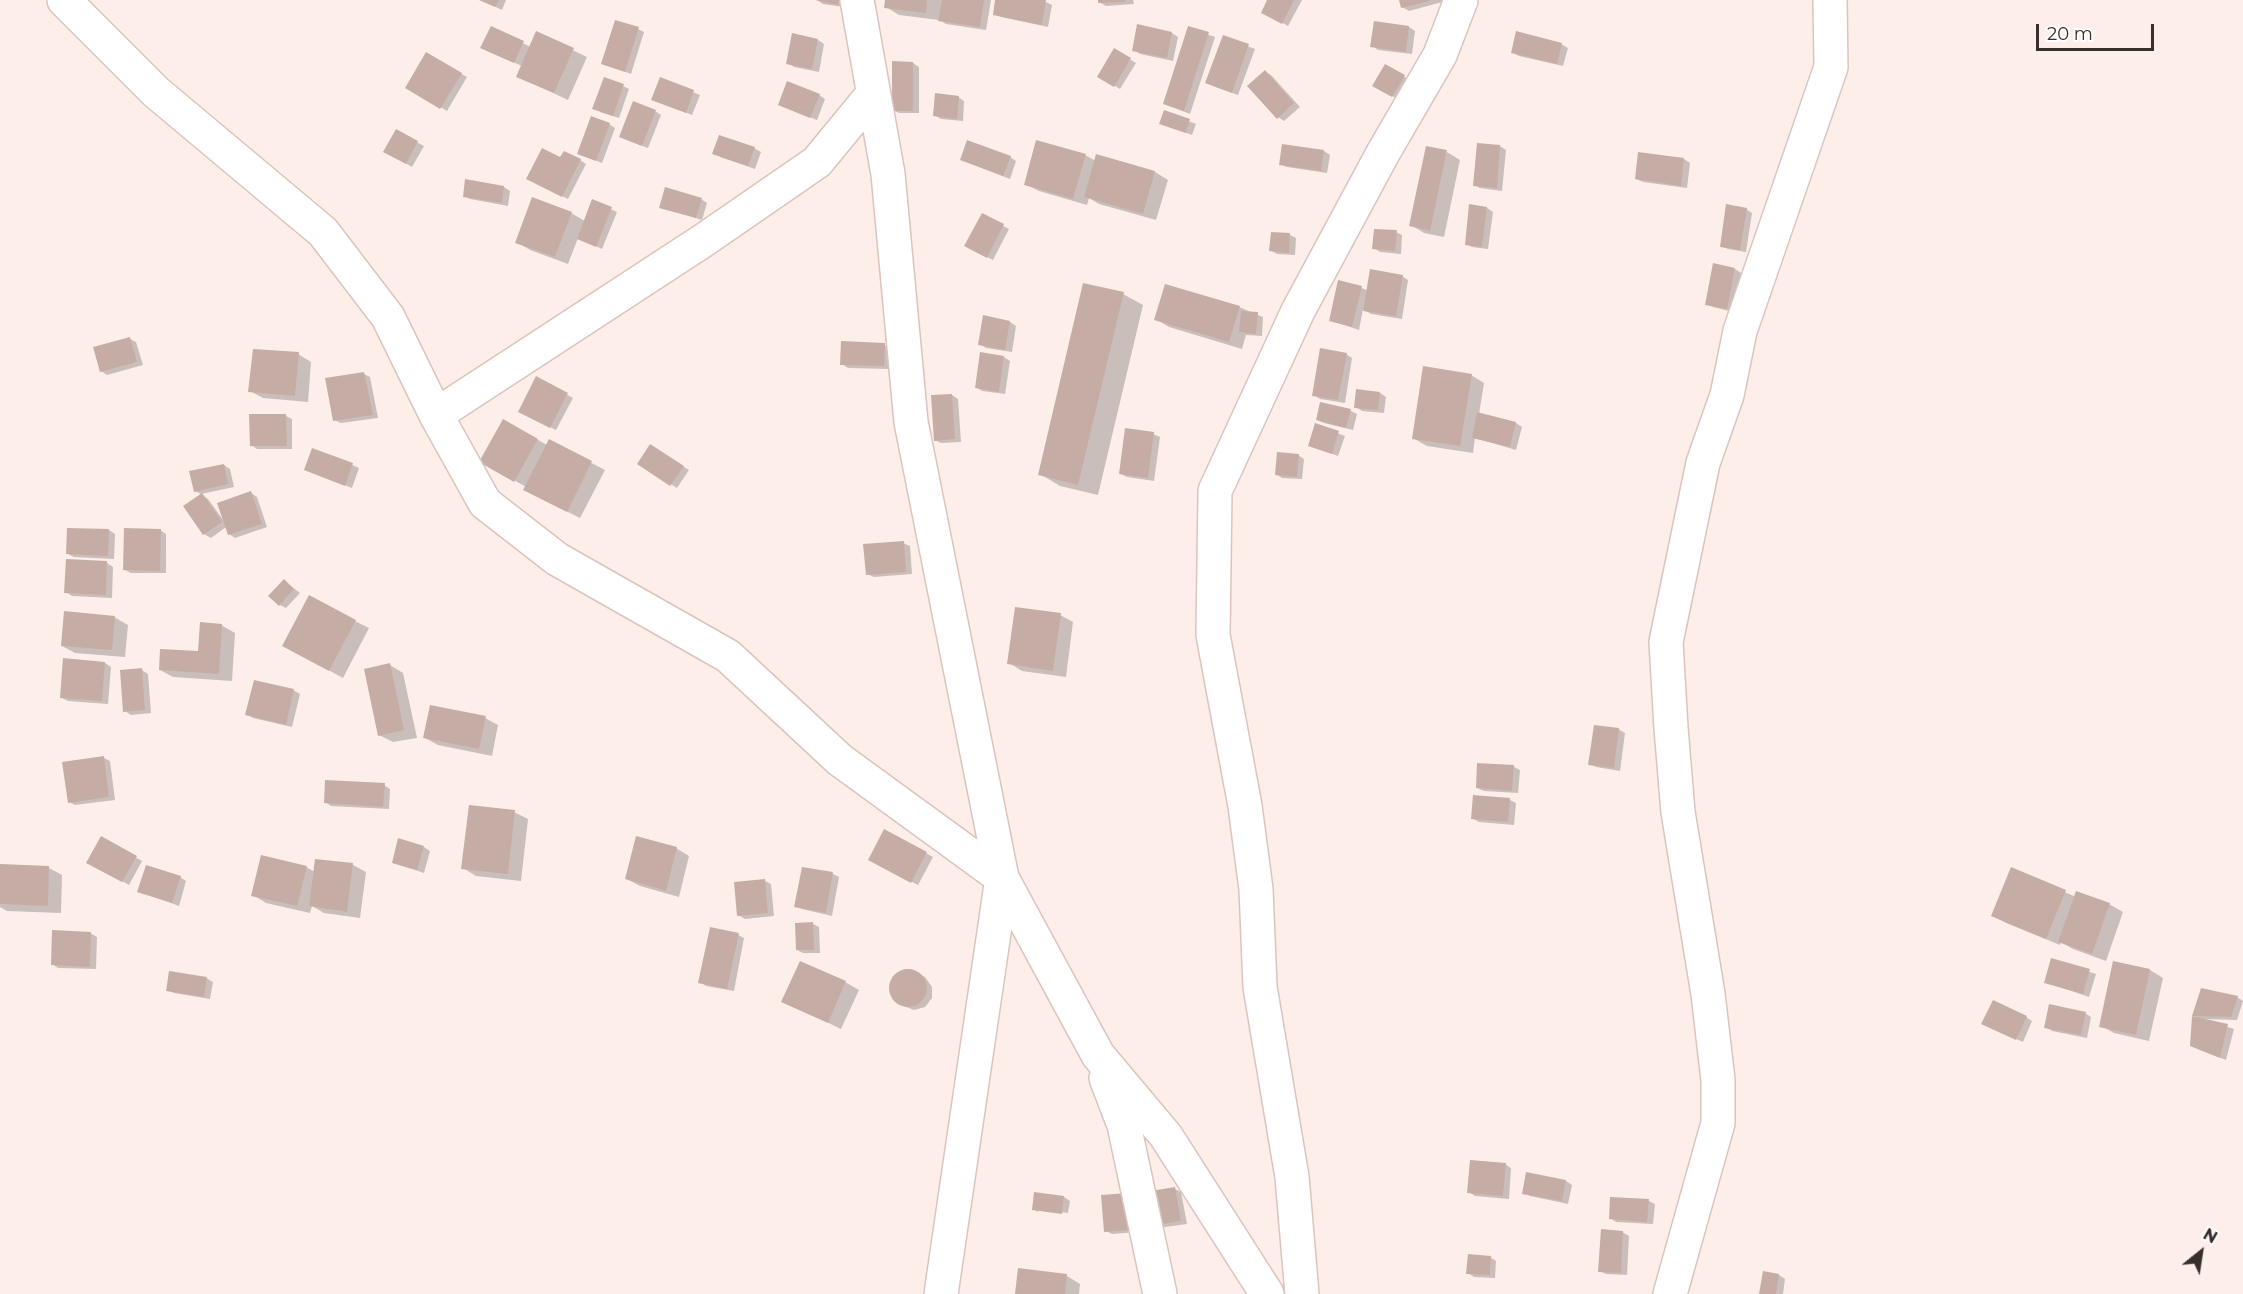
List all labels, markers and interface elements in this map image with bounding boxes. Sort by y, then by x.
scale bar [2039,12,2158,50]
text: 20 m [2047,23,2093,45]
north arrow [2171,1222,2231,1282]
text: N [2200,1225,2221,1247]

